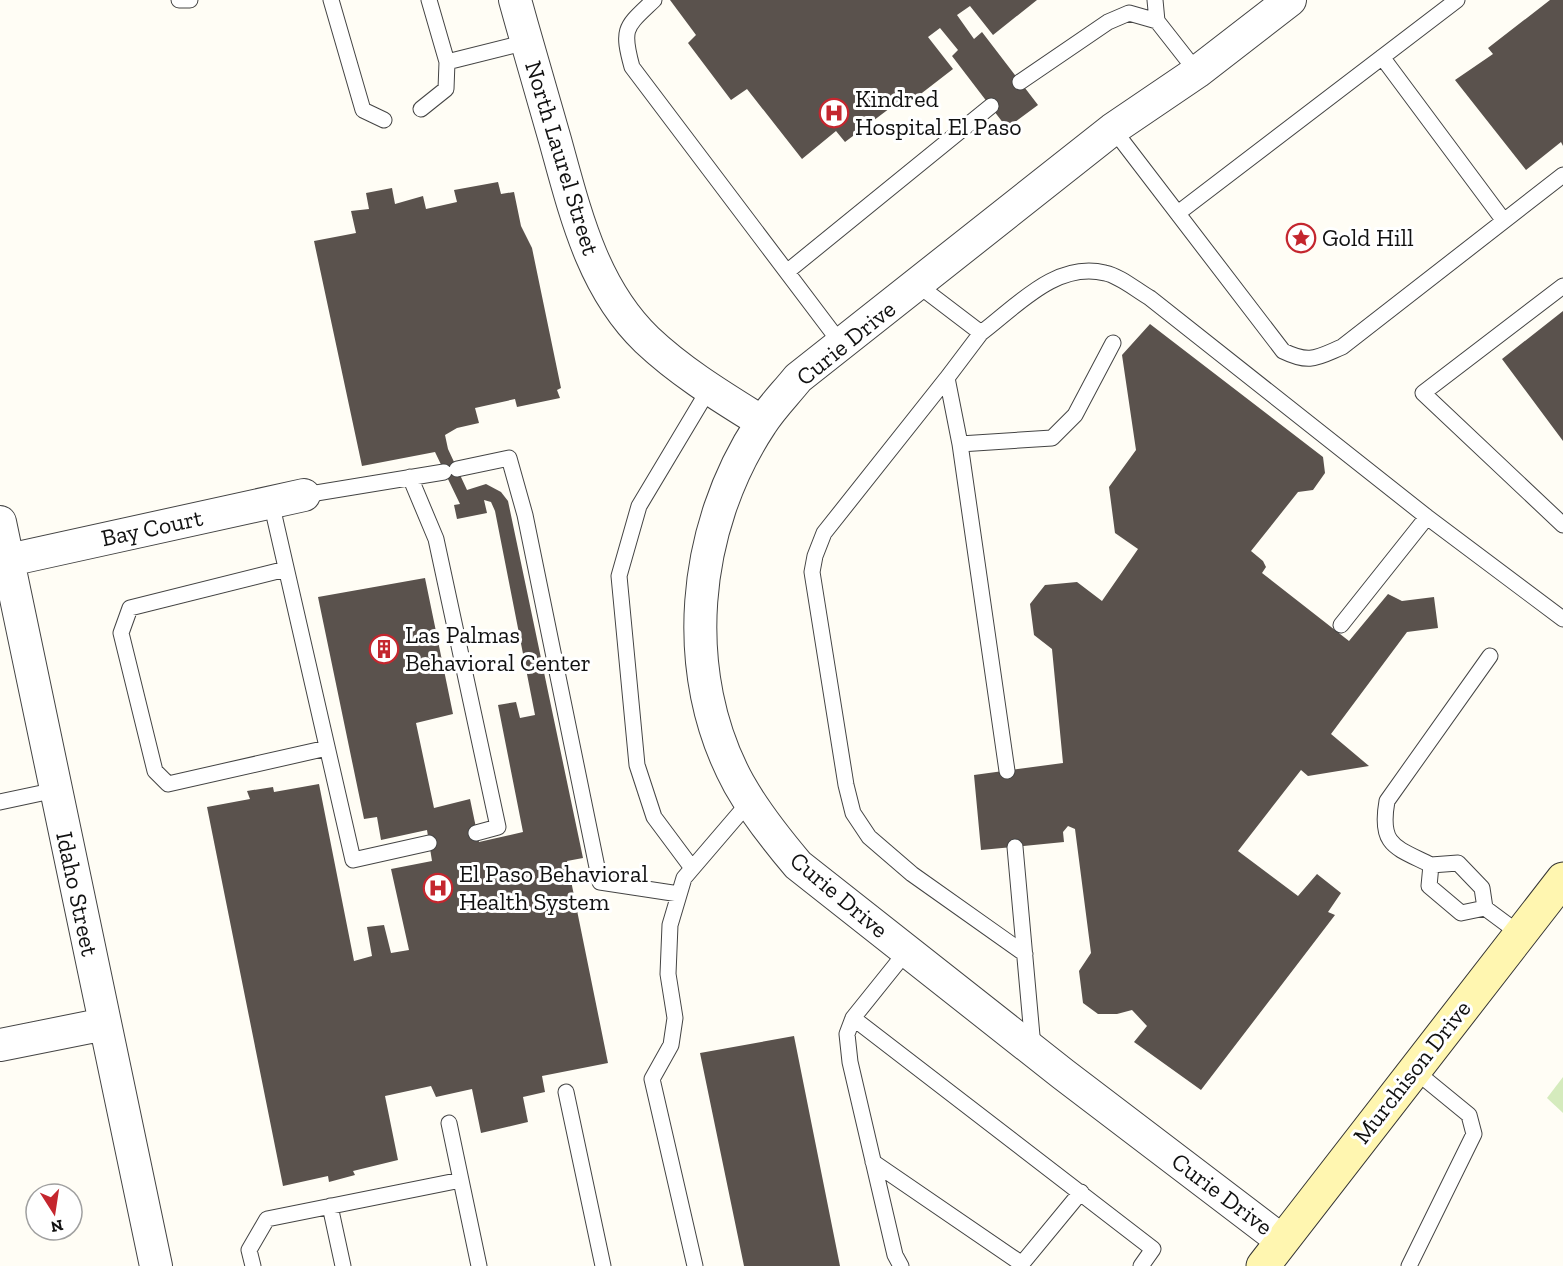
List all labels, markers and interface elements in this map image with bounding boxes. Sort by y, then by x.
street label: North Laurel Street [519,57,606,259]
place label: Kindred Hospital El Paso [855,84,1022,141]
hospital icon: Kindred Hospital El Paso [818,97,850,129]
place icon: Gold Hill [1285,222,1317,254]
place label: Gold Hill [1322,223,1414,252]
street label: Curie Drive [790,294,901,391]
street label: Bay Court [99,503,205,552]
place label: Las Palmas Behavioral Center [405,620,591,677]
building icon: Las Palmas Behavioral Center [368,633,400,665]
street label: Idaho Street [50,829,105,959]
street label: Curie Drive [784,845,894,944]
place label: El Paso Behavioral Health System [459,859,648,916]
hospital icon: El Paso Behavioral Health System [422,872,454,904]
street label: Murchison Drive [1347,994,1477,1149]
street label: Curie Drive [1166,1146,1279,1241]
north arrow [24,1182,84,1242]
text: N [49,1216,65,1237]

